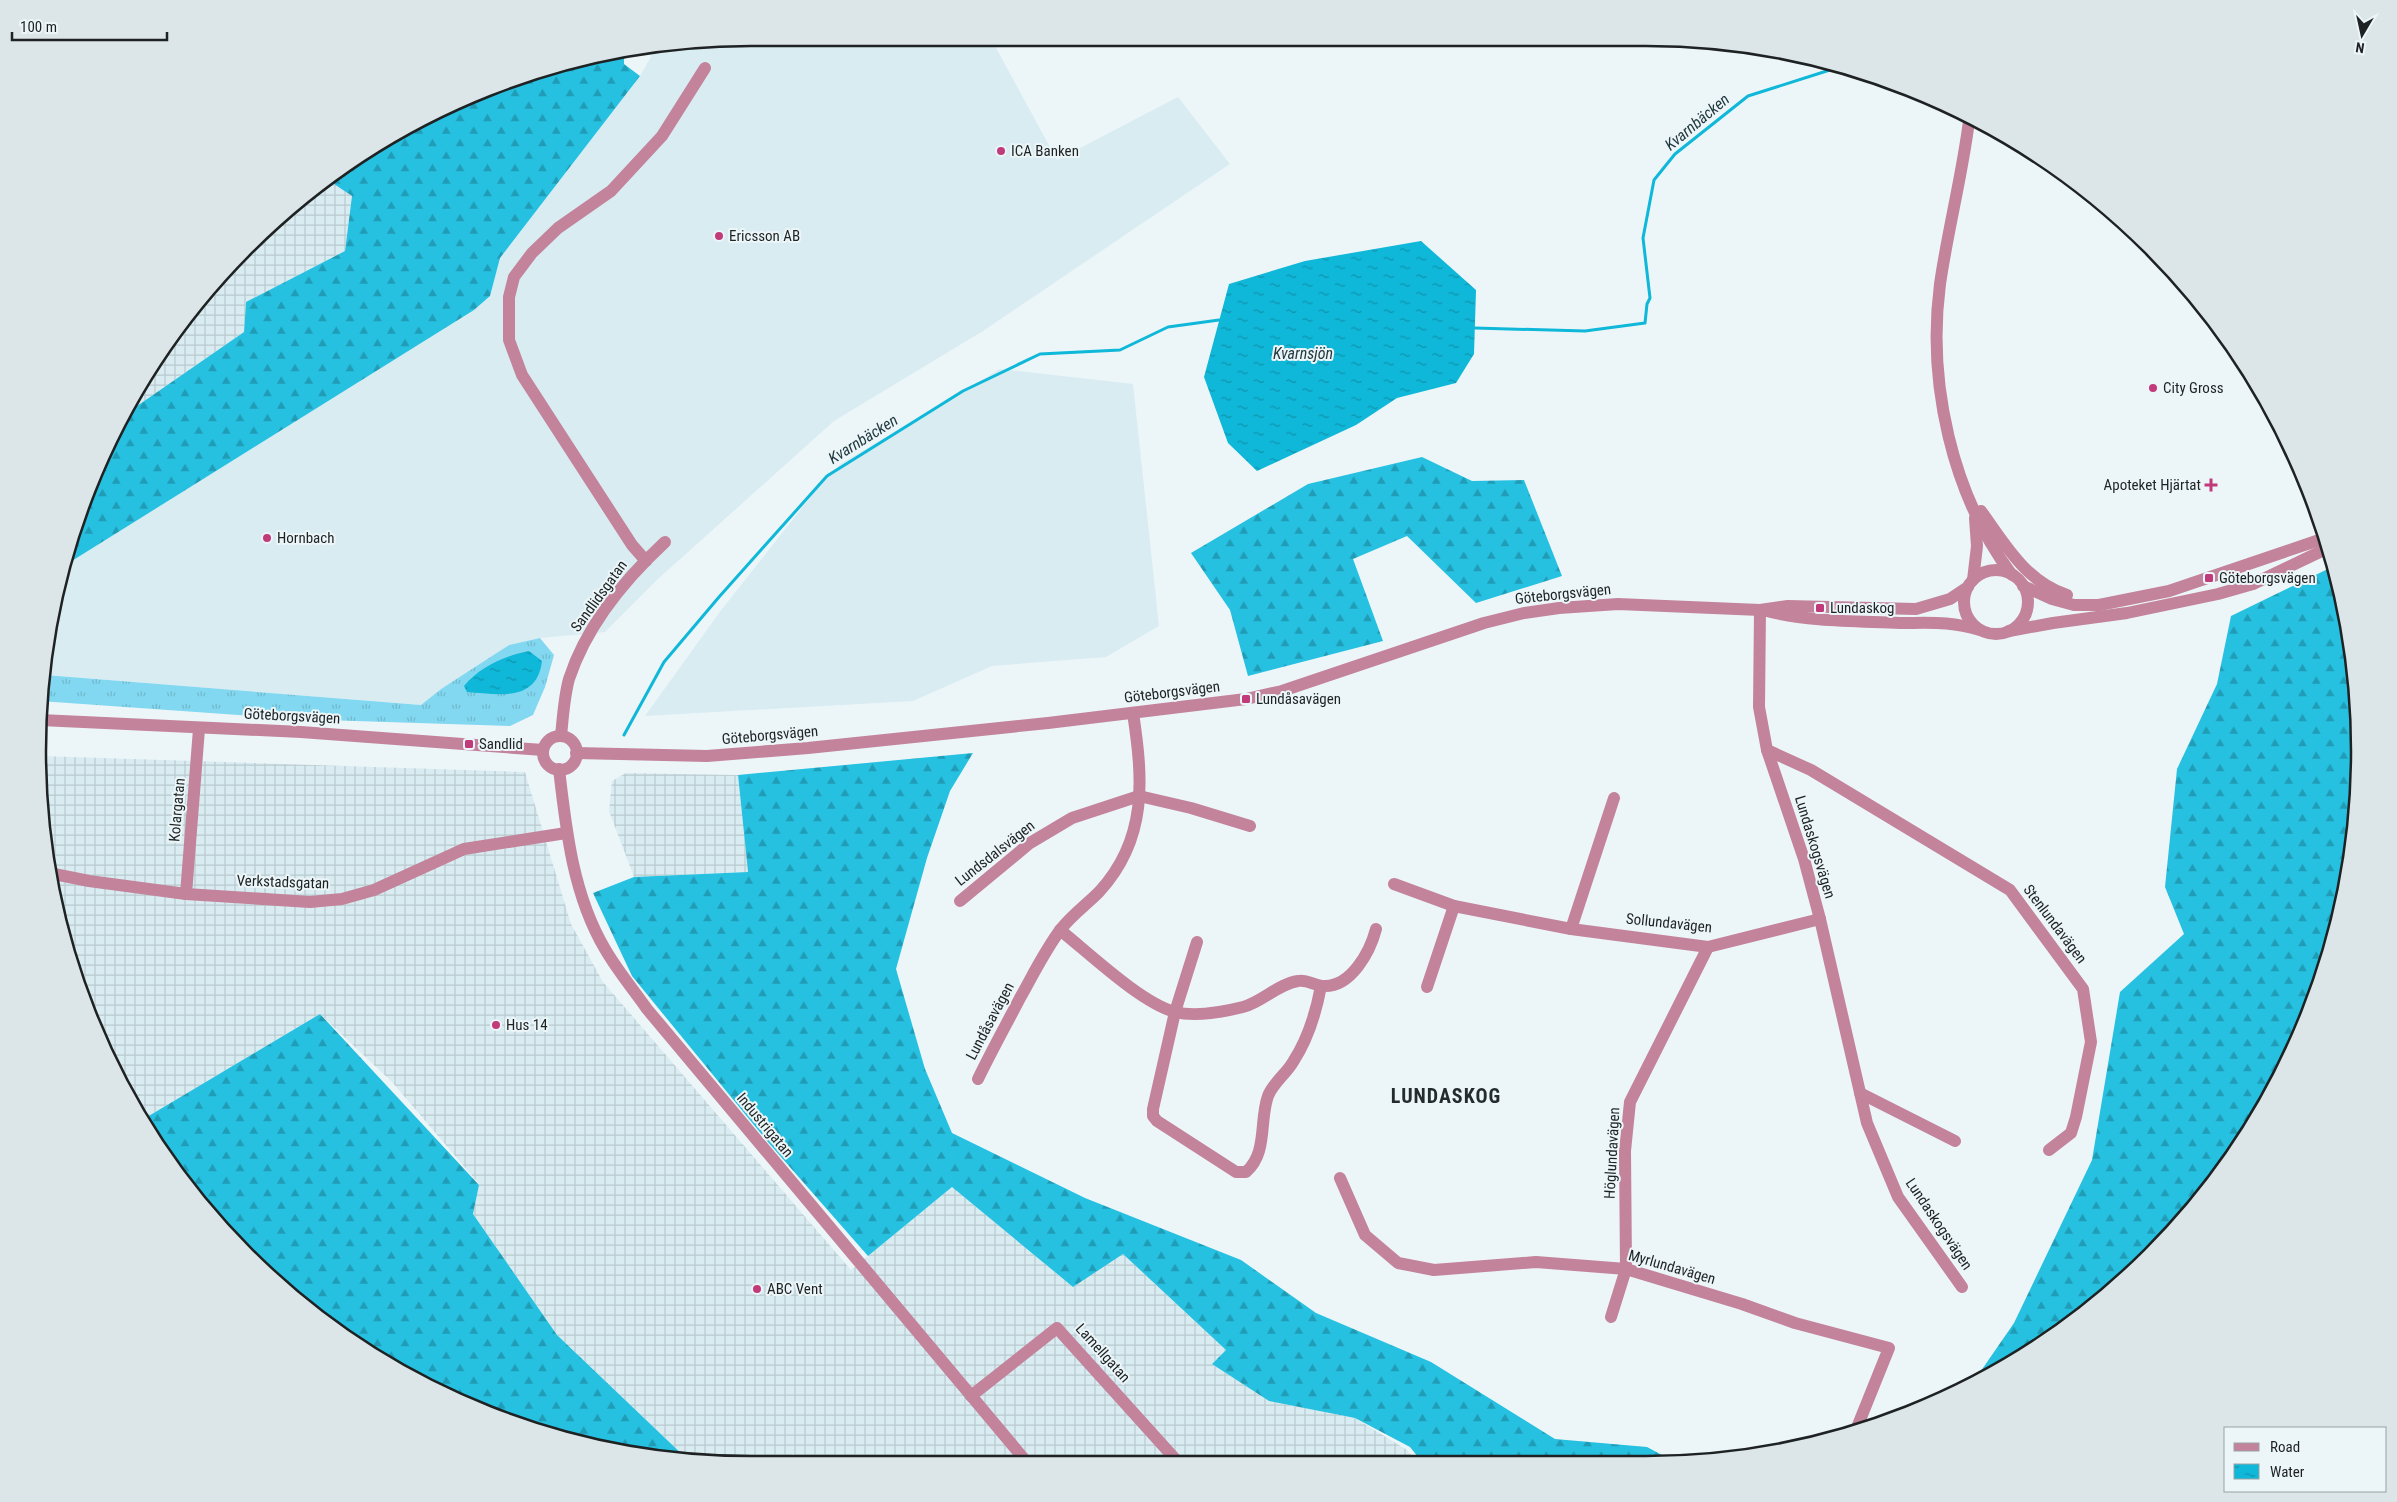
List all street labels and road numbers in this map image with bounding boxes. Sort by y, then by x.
street label: Sandlidsgatan [567,557,631,635]
street label: Göteborgsvägen [1514,580,1612,608]
street label: Göteborgsvägen [1123,677,1221,707]
street label: Göteborgsvägen [243,704,341,728]
street label: Göteborgsvägen [721,722,819,748]
street label: Kolargatan [165,777,189,843]
street label: Lundaskogsvägen [1791,793,1839,901]
street label: Lundsdalsvägen [952,816,1038,890]
street label: Verkstadsgatan [236,871,330,893]
street label: Stenlundavägen [2019,881,2091,967]
street label: Sollundavägen [1625,910,1713,936]
street label: Lundåsavägen [962,979,1018,1063]
street label: Industrigatan [733,1089,797,1161]
street label: Höglundavägen [1601,1107,1623,1199]
street label: Lundaskogsvägen [1902,1175,1976,1273]
street label: Myrlundavägen [1626,1246,1718,1288]
street label: Lamellgatan [1072,1320,1134,1386]

